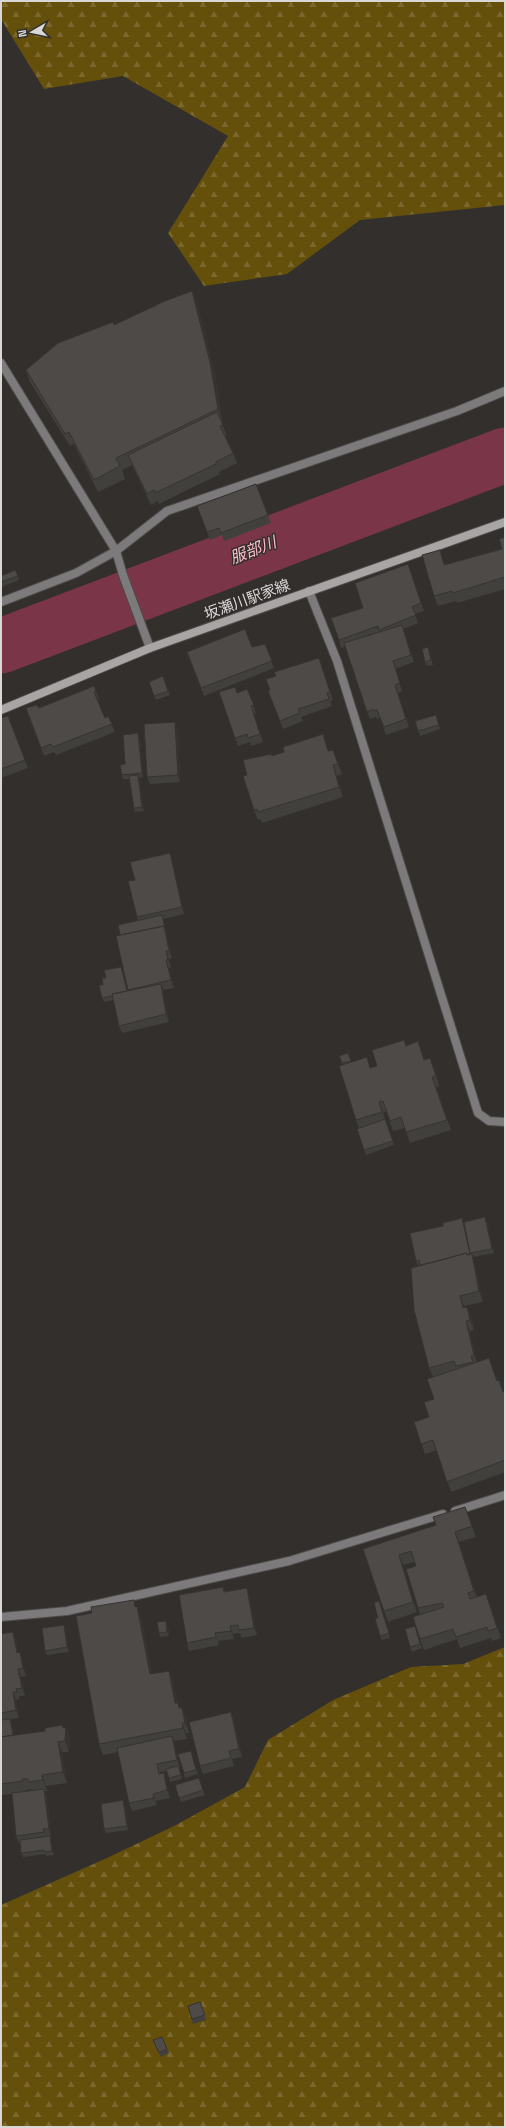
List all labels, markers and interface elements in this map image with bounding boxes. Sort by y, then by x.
north arrow [12,12,52,52]
text: N [15,29,30,38]
water label: 服部川 [227,531,281,568]
street label: 坂瀬川駅家線 [201,575,293,623]

